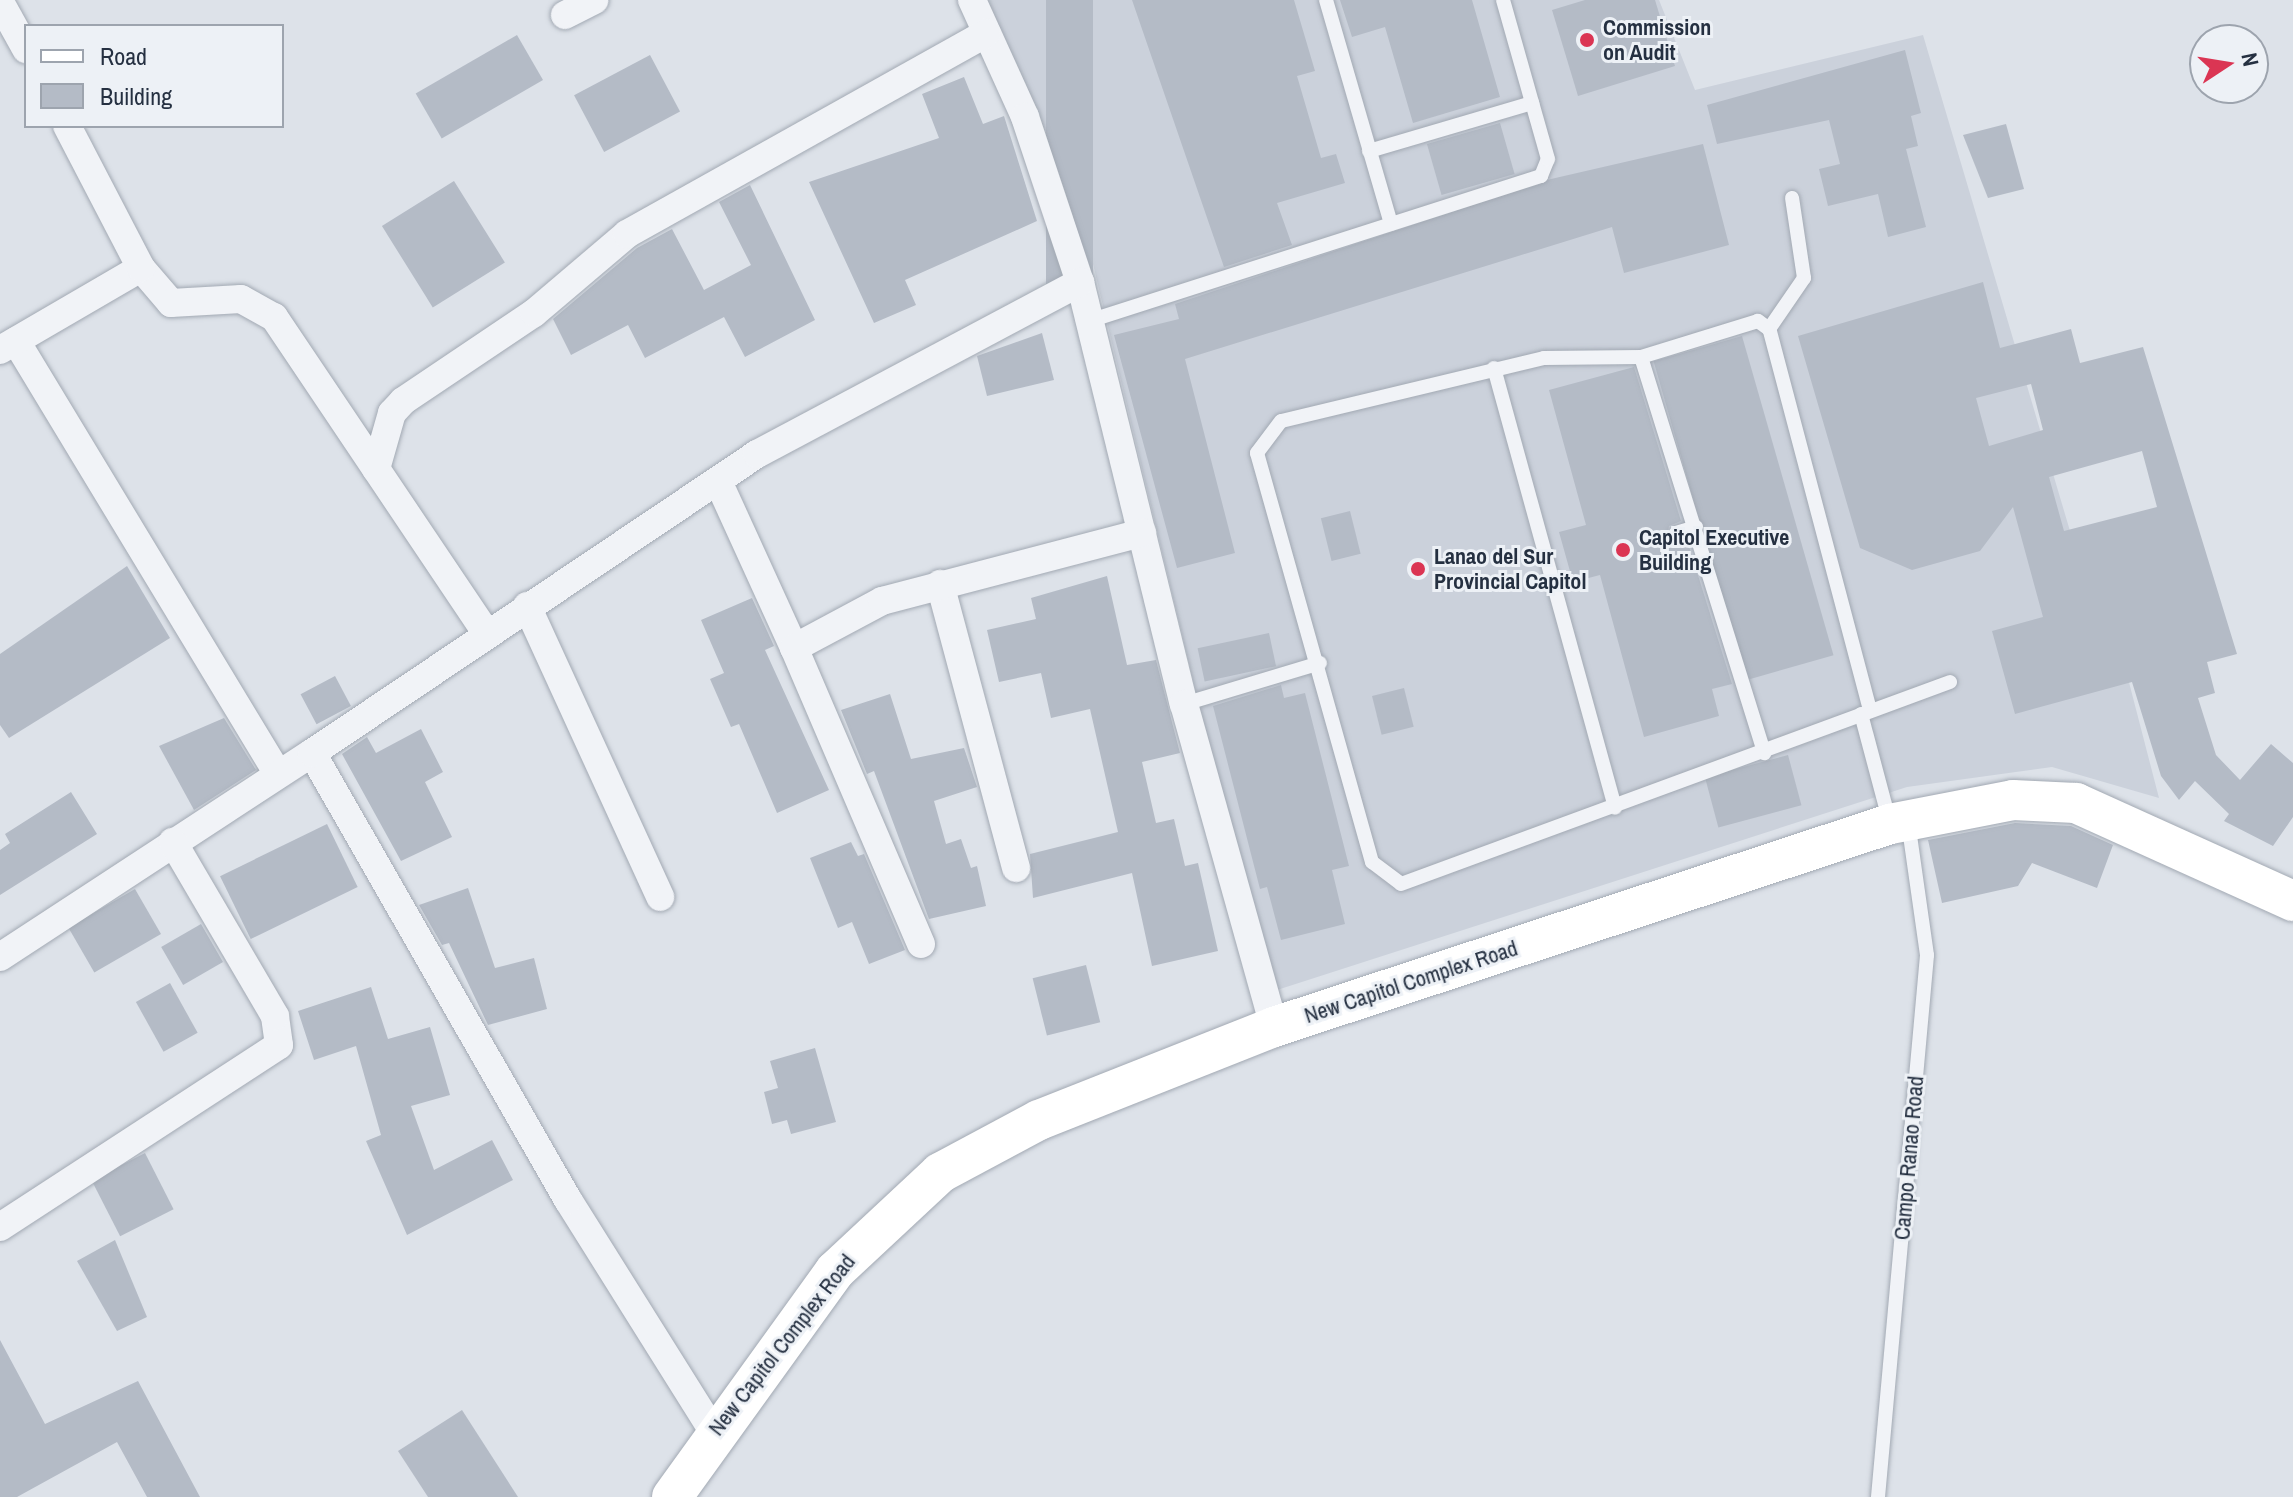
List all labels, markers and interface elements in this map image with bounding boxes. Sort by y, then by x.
place label: Commission on Audit [1603,14,1711,66]
legend [24,24,284,128]
north arrow [2189,24,2269,104]
marker: Commission on Audit [1578,31,1596,49]
text: Road [100,40,147,72]
text: N [2234,50,2267,69]
text: Building [100,80,172,112]
place label: Capitol Executive Building [1639,524,1789,576]
marker: Capitol Executive Building [1614,541,1632,559]
place label: Lanao del Sur Provincial Capitol [1434,543,1586,594]
marker: Lanao del Sur Provincial Capitol [1409,560,1427,578]
street label: New Capitol Complex Road [1301,935,1521,1029]
street label: Campo Ranao Road [1889,1075,1929,1241]
street label: New Capitol Complex Road [703,1249,861,1441]

